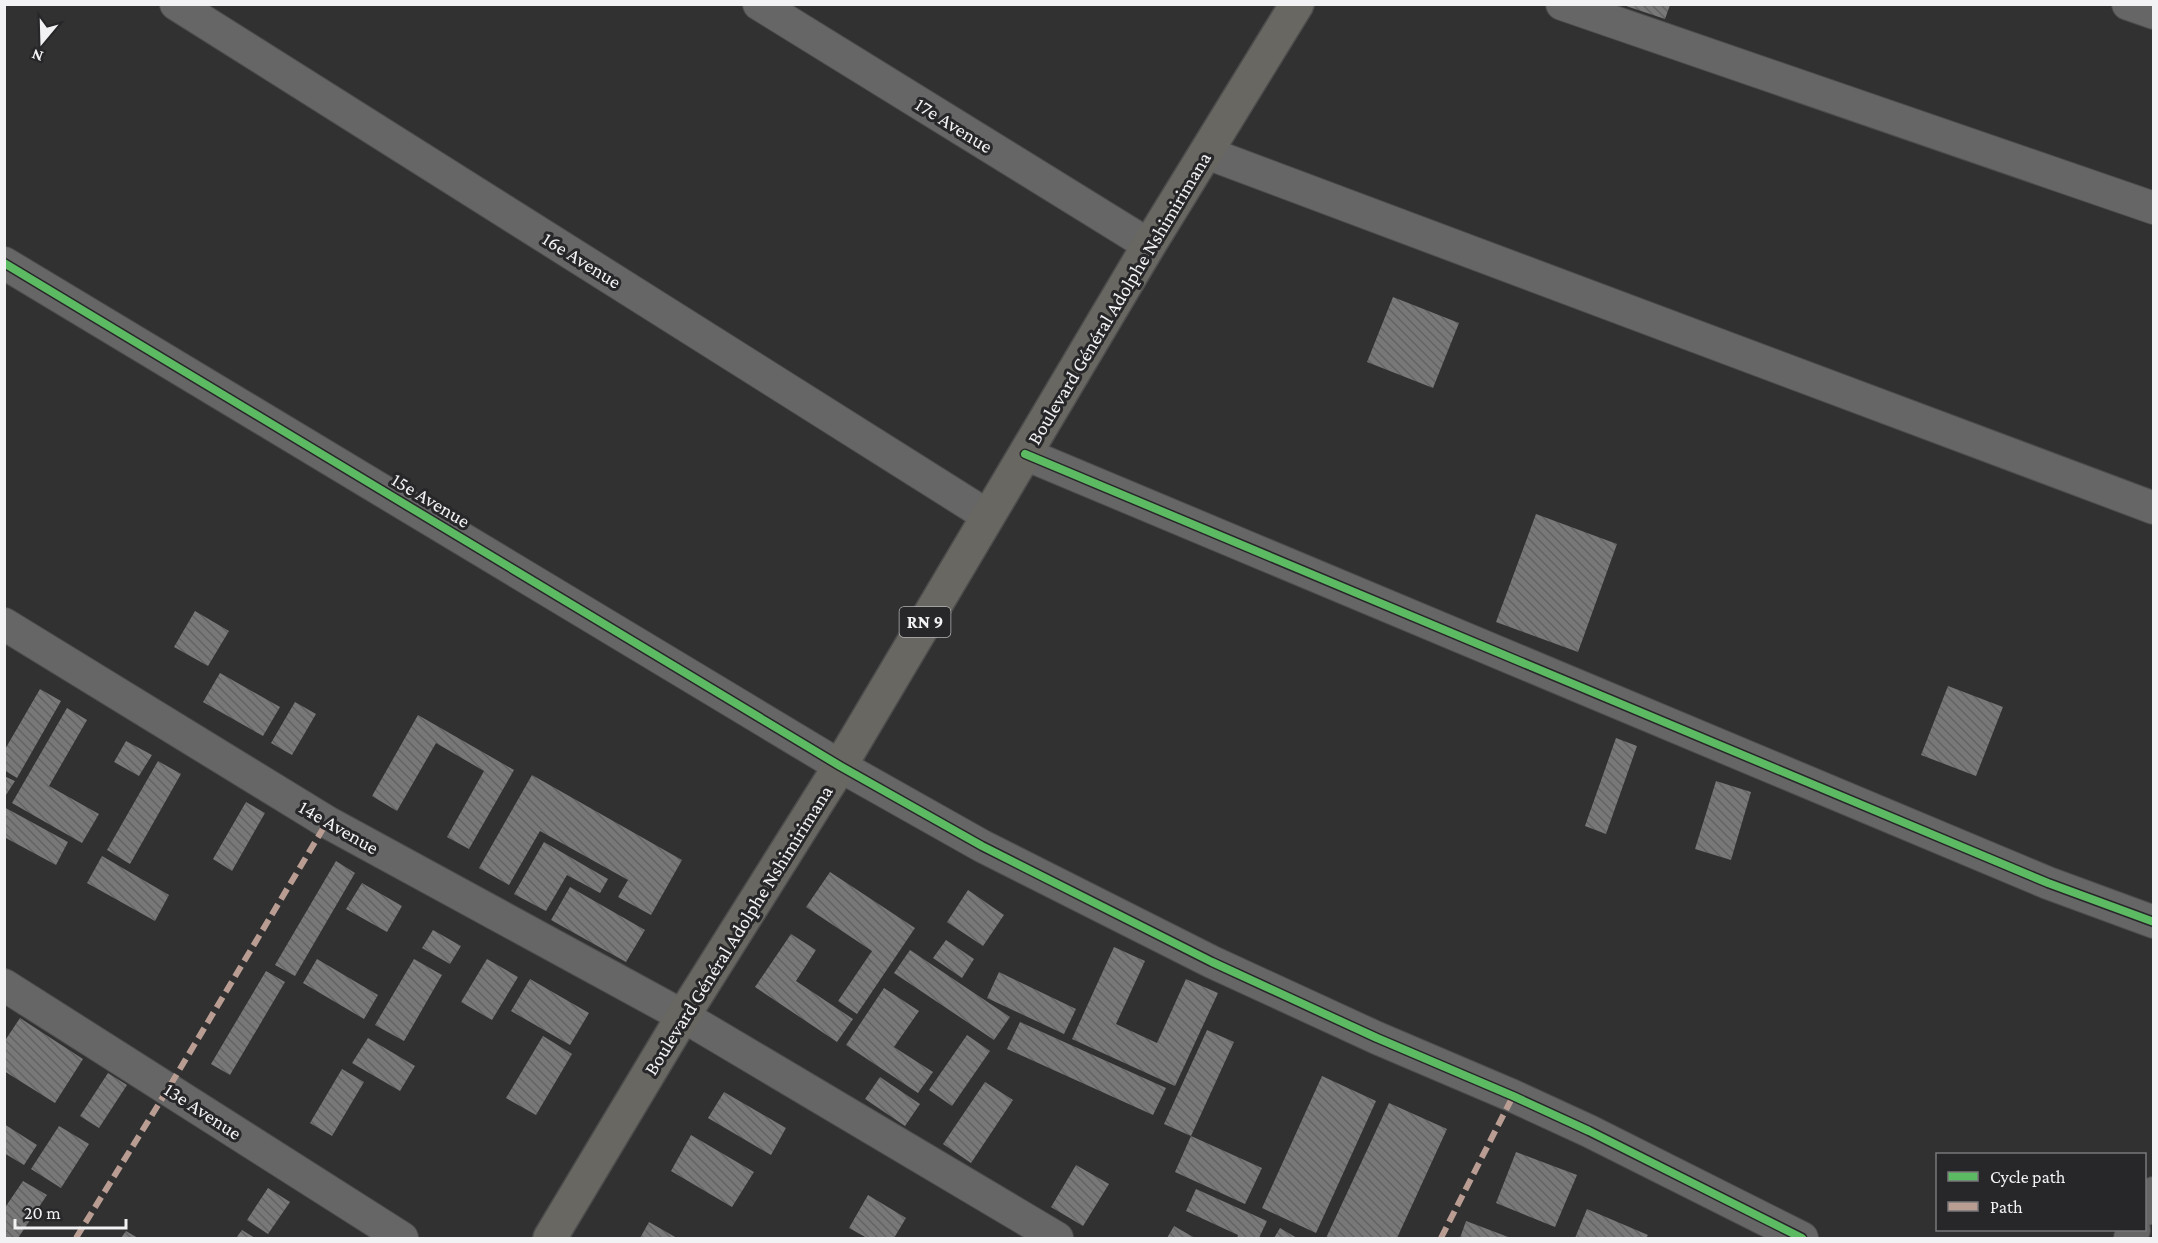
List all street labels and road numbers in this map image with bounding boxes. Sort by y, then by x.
street label: 17e Avenue [911,93,997,157]
street label: Boulevard Général Adolphe Nshimirimana [1023,148,1216,449]
street label: 16e Avenue [539,227,625,293]
street label: 15e Avenue [388,468,474,532]
road number: RN 9 [900,607,950,637]
street label: Boulevard Général Adolphe Nshimirimana [639,781,838,1079]
street label: 14e Avenue [295,795,383,859]
street label: 13e Avenue [160,1078,246,1144]

